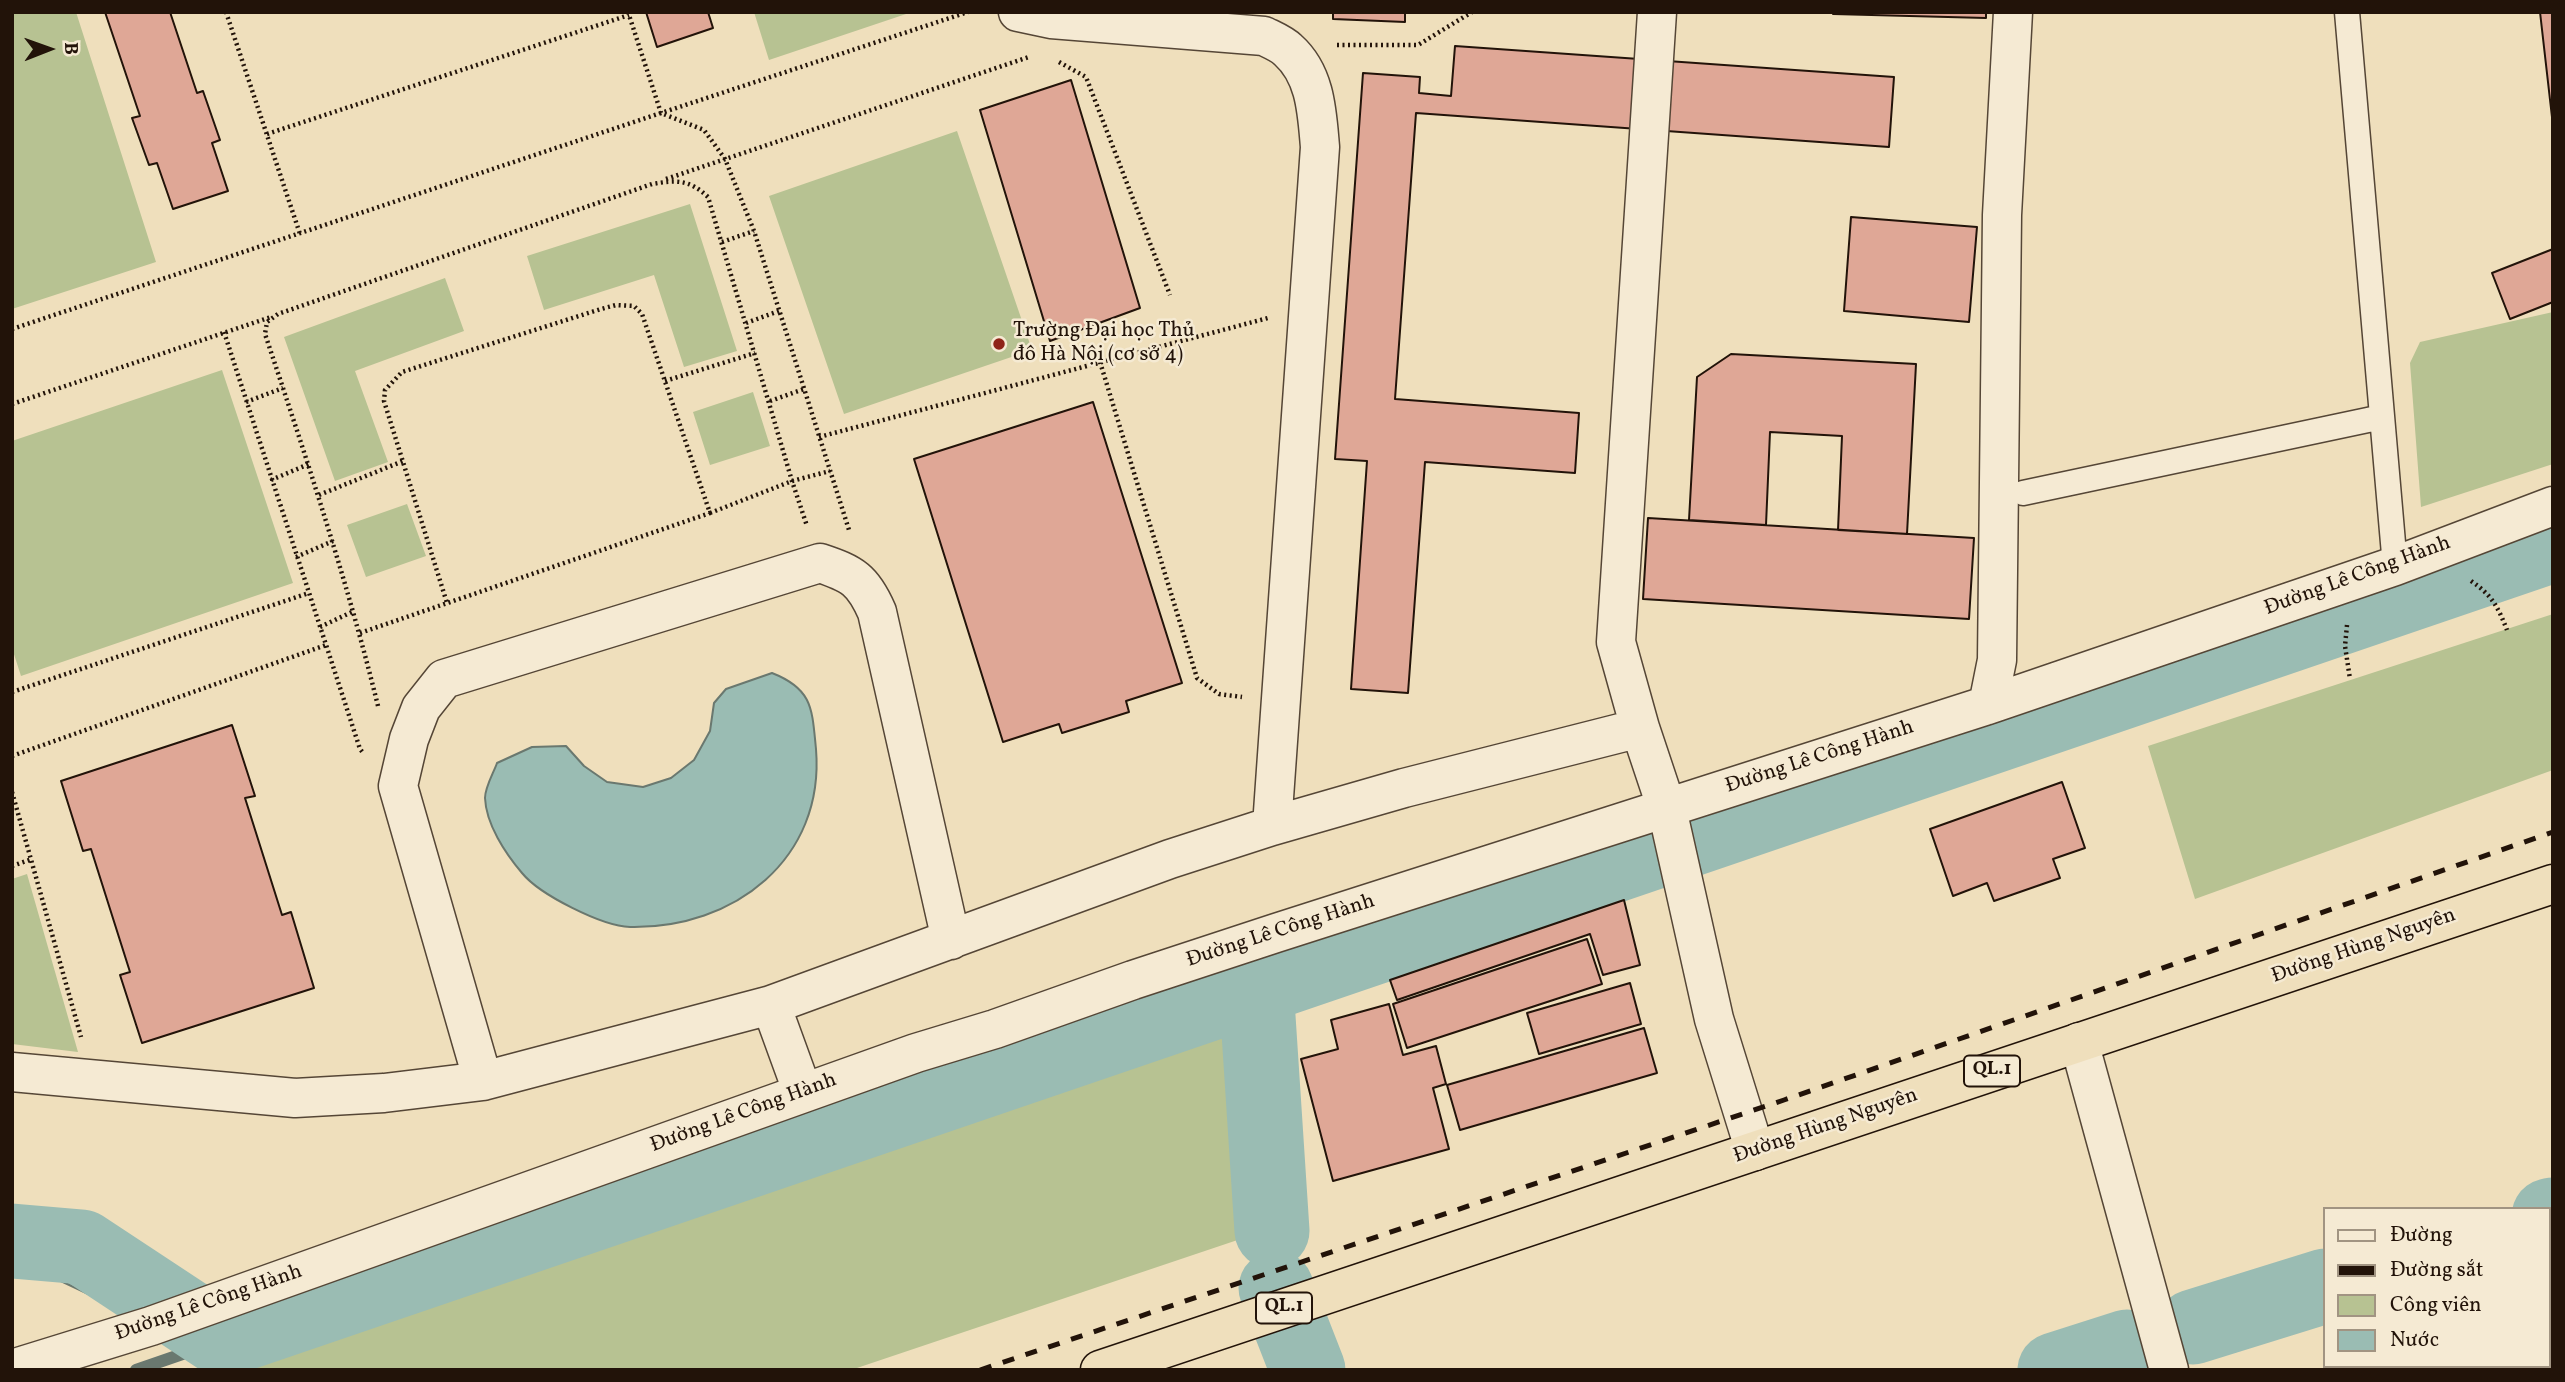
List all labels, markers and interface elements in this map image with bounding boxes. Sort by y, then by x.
north arrow [14,14,84,84]
text: B [57,42,83,55]
place label: Trường Đại học Thủ đô Hà Nội (cơ sở 4) [1013,319,1195,369]
marker: Trường Đại học Thủ đô Hà Nội (cơ sở 4) [991,336,1007,352]
street label: Đường Lê Công Hành [2261,532,2455,622]
street label: Đường Lê Công Hành [1723,716,1917,800]
street label: Đường Lê Công Hành [1184,890,1378,974]
street label: Đường Hùng Nguyên [2269,904,2459,990]
road number: QL.1 [1964,1056,2020,1086]
street label: Đường Lê Công Hành [647,1069,841,1159]
street label: Đường Hùng Nguyên [1731,1084,1921,1170]
legend [2324,1207,2551,1368]
text: Đường [2390,1221,2453,1250]
text: Đường sắt [2390,1256,2483,1285]
street label: Đường Lê Công Hành [112,1260,306,1348]
text: Công viên [2390,1291,2482,1320]
road number: QL.1 [1256,1292,1312,1324]
text: Nước [2390,1326,2439,1355]

